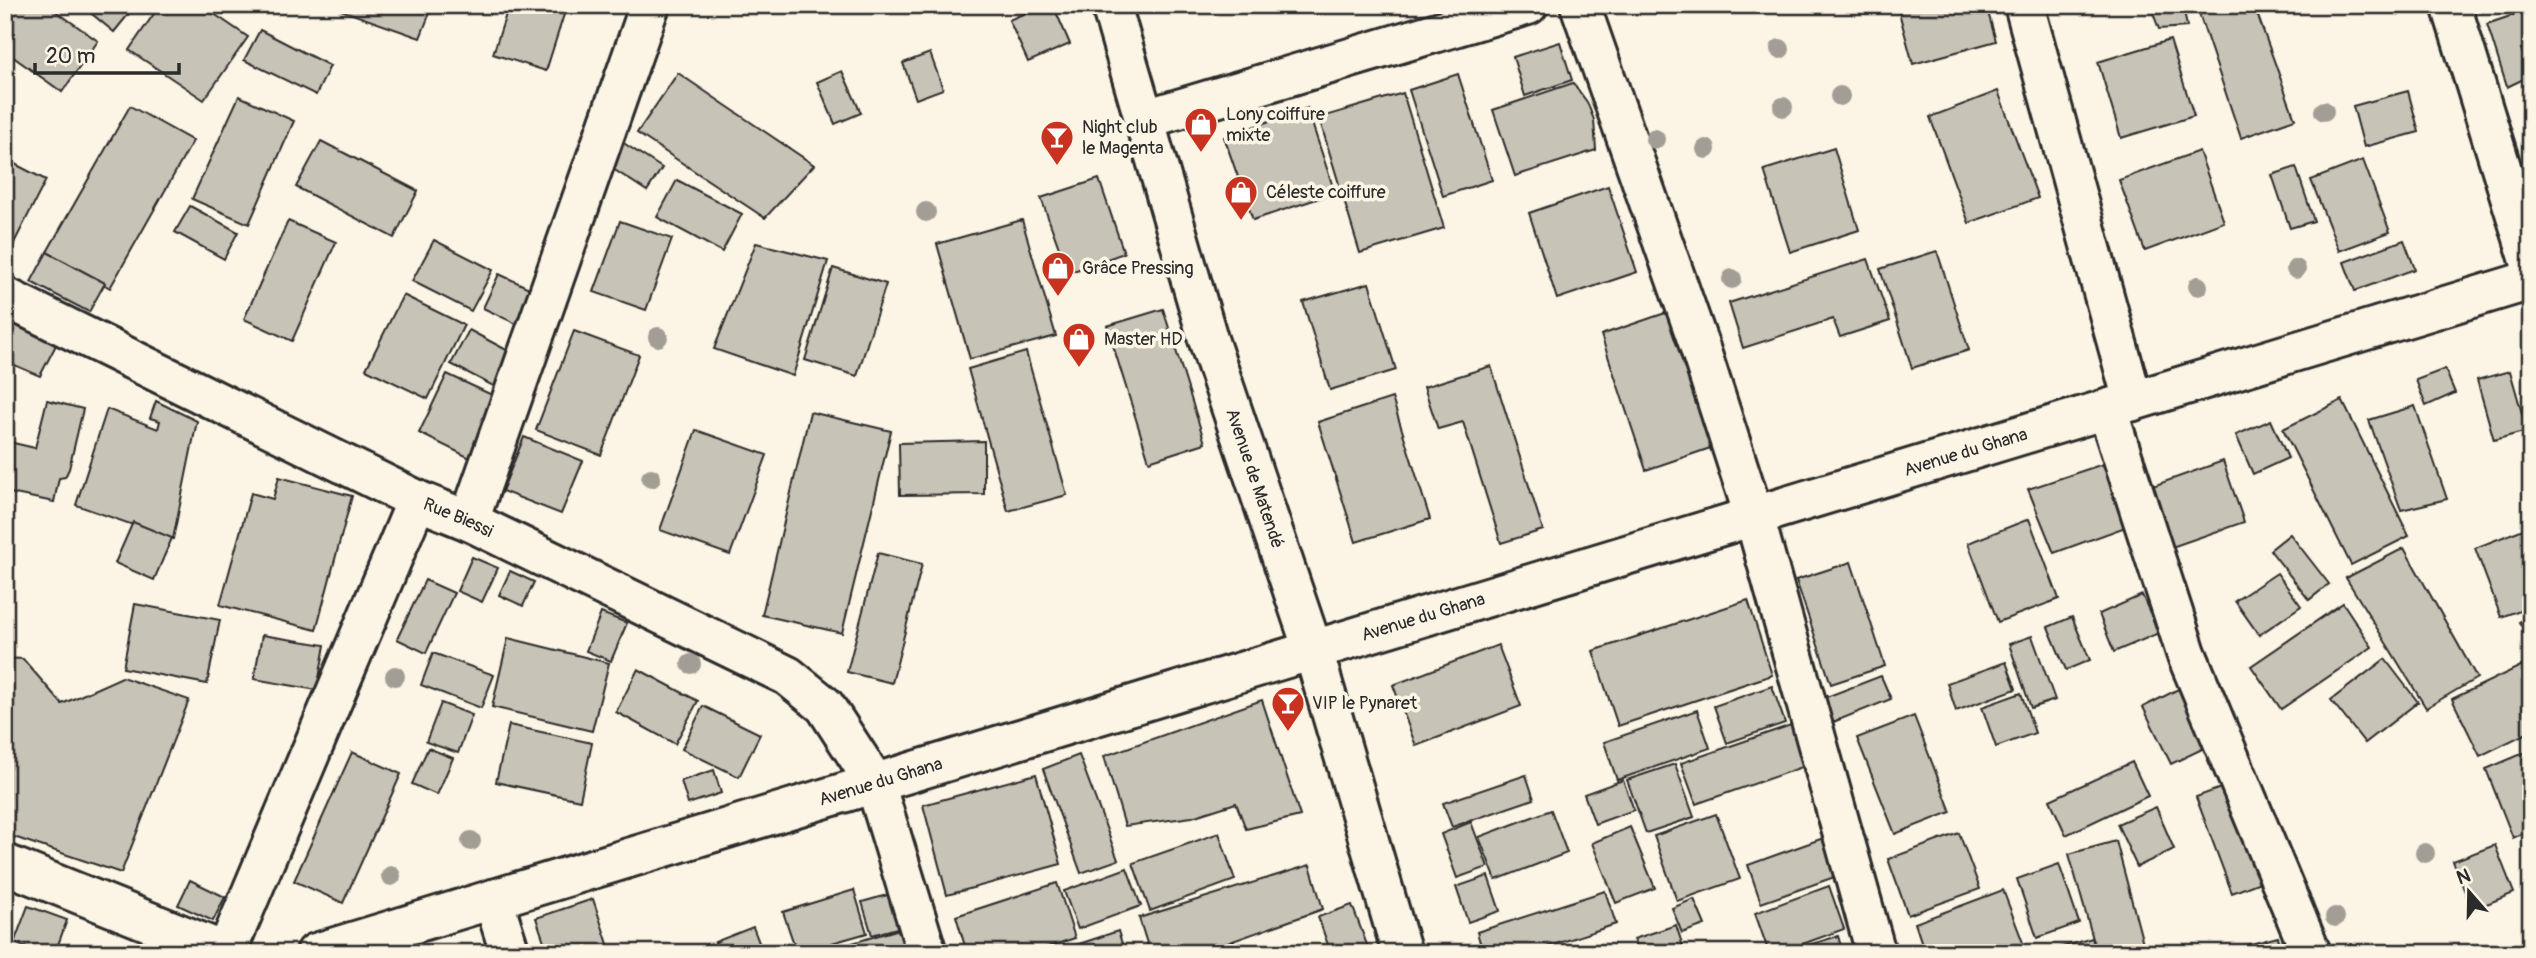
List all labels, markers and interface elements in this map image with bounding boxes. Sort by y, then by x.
scale bar [35,32,178,76]
text: 20 m [46,43,95,70]
place label: Lony coiffure mixte [1226,103,1325,147]
shop icon: Lony coiffure mixte [1182,105,1220,154]
place label: Night club le Magenta [1082,116,1164,160]
bar icon: Night club le Magenta [1038,118,1076,167]
shop icon: Céleste coiffure [1222,173,1260,222]
place label: Céleste coiffure [1266,181,1386,204]
shop icon: Grâce Pressing [1039,249,1077,298]
place label: Grâce Pressing [1082,257,1194,280]
shop icon: Master HD [1060,320,1098,369]
place label: Master HD [1104,328,1183,351]
street label: Avenue de Matendé [1220,406,1289,552]
street label: Avenue du Ghana [1901,423,2030,482]
street label: Rue Biessi [420,493,497,543]
street label: Avenue du Ghana [1359,588,1488,647]
bar icon: VIP le Pynaret [1269,684,1307,733]
place label: VIP le Pynaret [1312,692,1418,715]
street label: Avenue du Ghana [816,752,945,812]
north arrow [2434,856,2504,926]
text: N [2453,863,2474,890]

